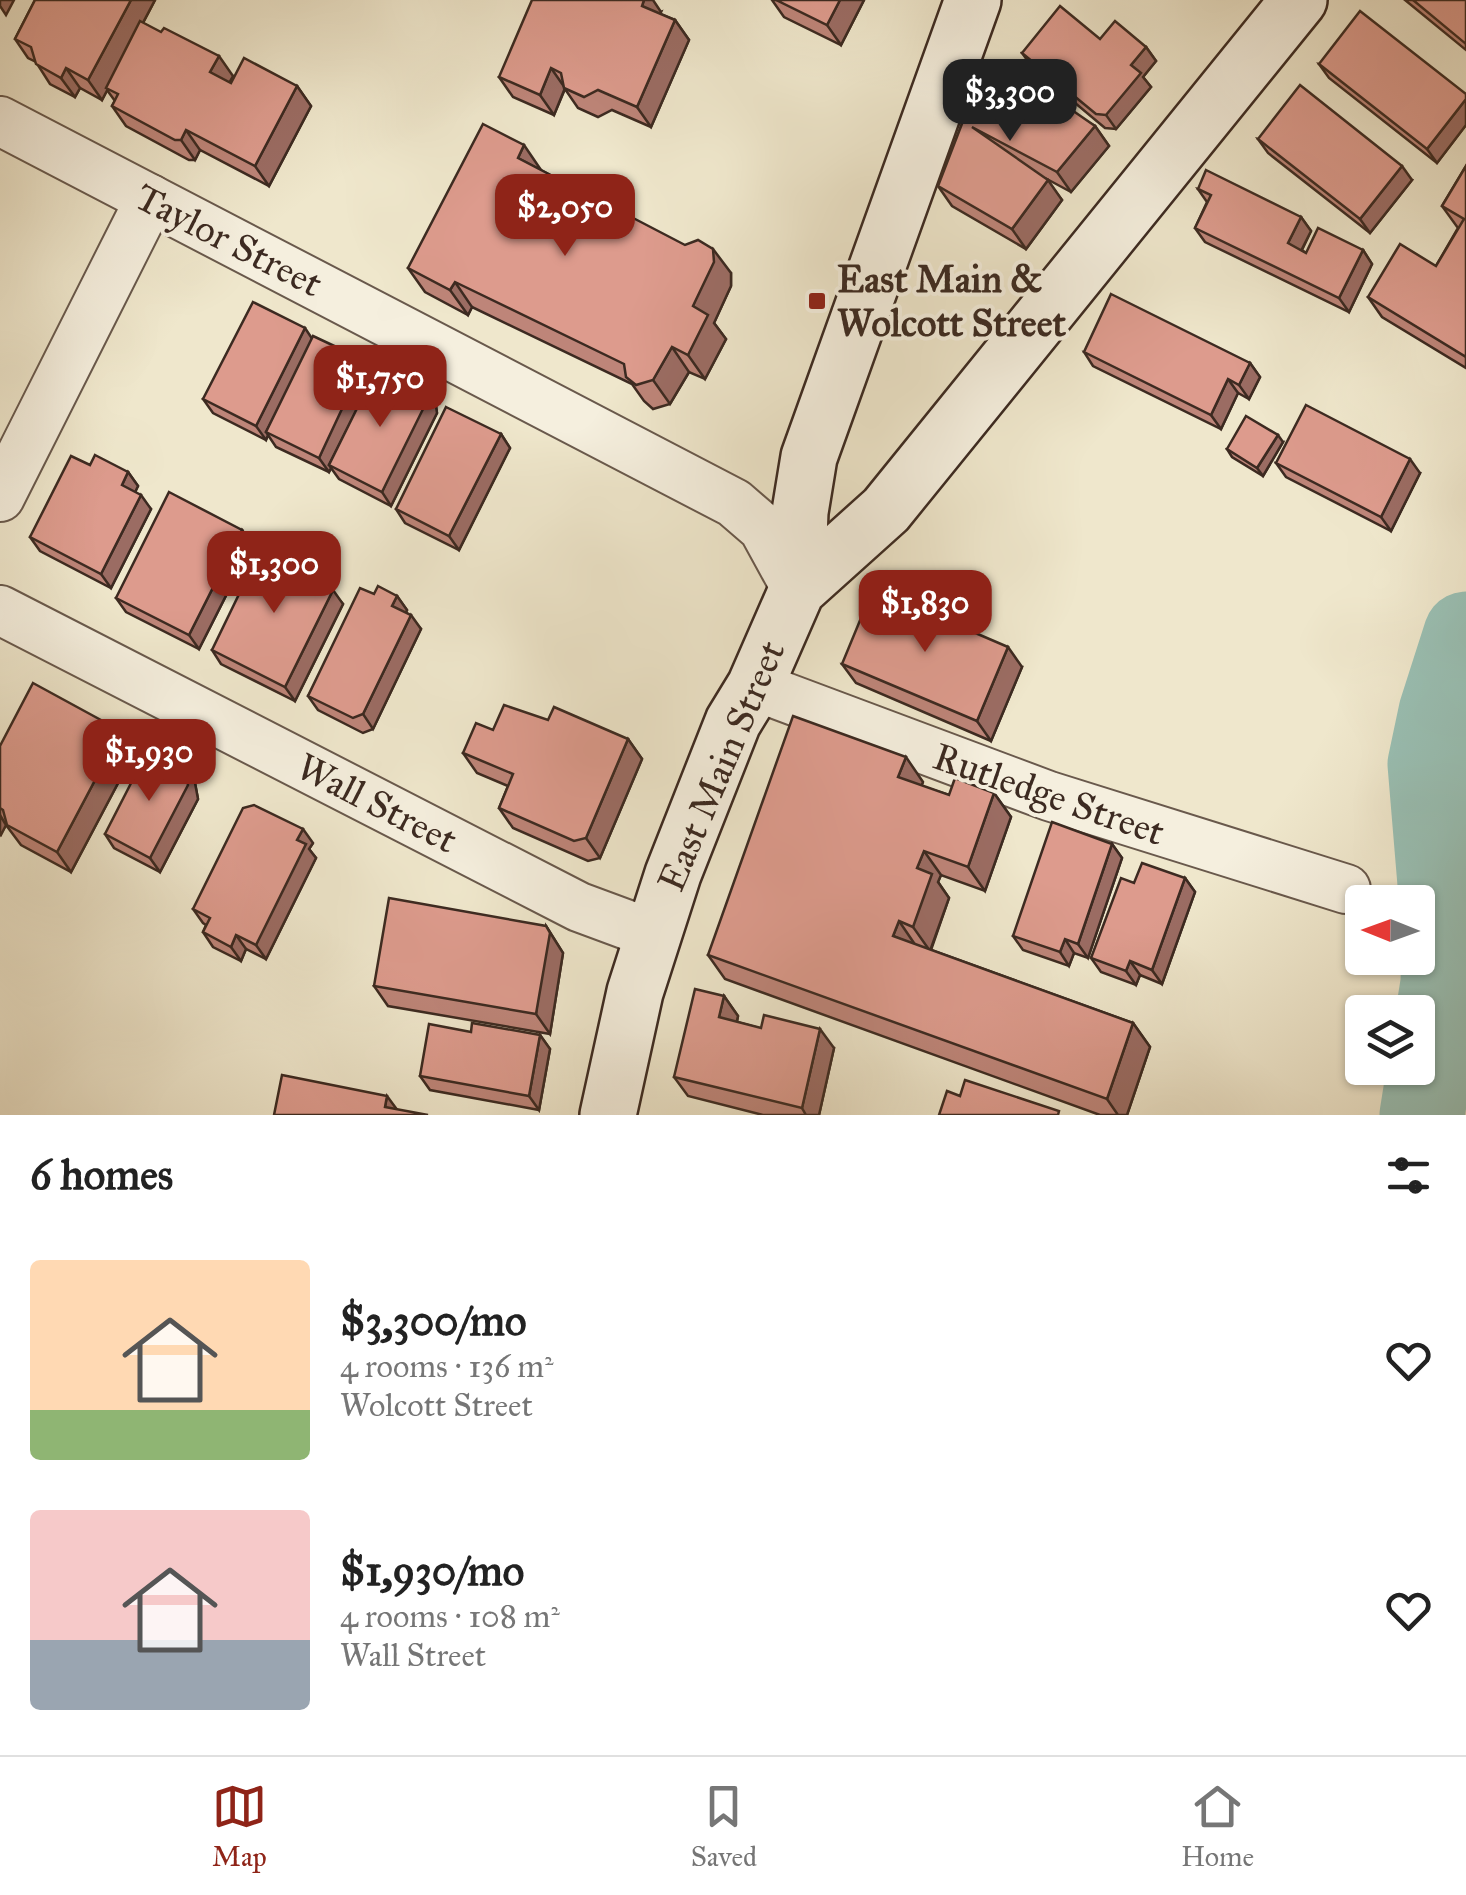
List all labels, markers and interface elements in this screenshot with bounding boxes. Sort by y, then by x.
pin: $3,300 [929,59,1091,144]
text: $3,300 [965,72,1055,111]
street label: Taylor Street [128,173,330,307]
pin: $2,050 [484,174,646,259]
text: $2,050 [517,187,613,226]
place label: East Main & Wolcott Street [837,256,1066,346]
marker: East Main & Wolcott Street [806,290,828,312]
pin: $1,750 [299,345,461,430]
text: $1,750 [336,358,424,397]
pin: $1,300 [193,531,355,616]
text: $1,300 [229,544,319,583]
pin: $1,830 [844,570,1006,655]
text: $1,830 [881,583,969,622]
street label: East Main Street [648,634,794,898]
pin: $1,930 [68,719,230,804]
text: $1,930 [105,732,193,771]
street label: Rutledge Street [927,733,1171,855]
street label: Wall Street [289,743,465,863]
north arrow [1345,885,1435,975]
map controls [1345,885,1435,1085]
button: layers [1345,995,1435,1085]
icon: filters [1381,1148,1436,1203]
text: 6 homes [30,1149,173,1201]
text: $3,300/mo [340,1295,526,1347]
icon: home [110,1300,230,1420]
icon: heart [1381,1333,1436,1388]
text: 4 rooms · 136 m² [340,1347,553,1386]
text: Wolcott Street [340,1386,533,1425]
text: $1,930/mo [340,1545,524,1597]
icon: home [110,1550,230,1670]
icon: heart [1381,1583,1436,1638]
text: 4 rooms · 108 m² [340,1597,560,1636]
text: Wall Street [340,1636,486,1675]
tab: Map [212,1779,267,1874]
tab: Saved [691,1779,757,1874]
tab: Home [1181,1779,1254,1874]

